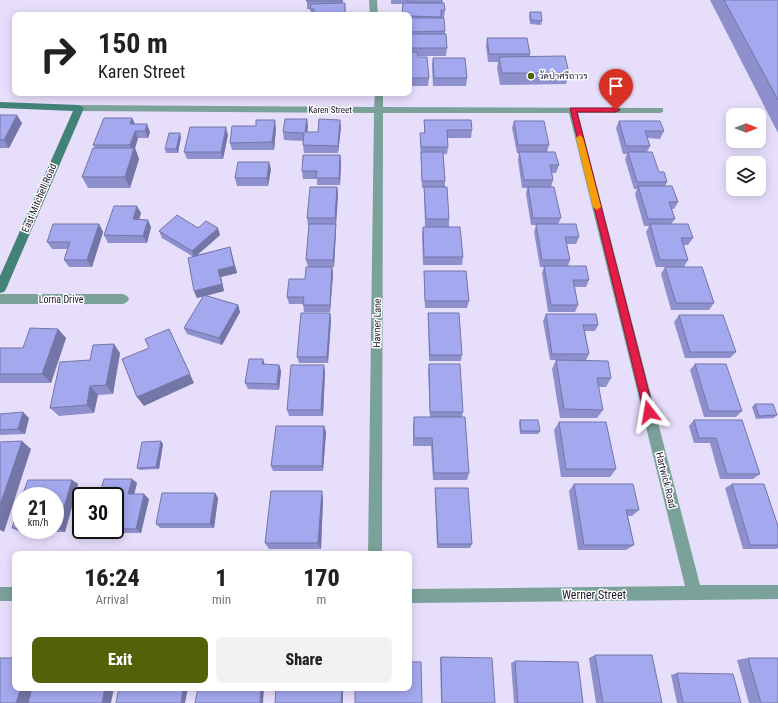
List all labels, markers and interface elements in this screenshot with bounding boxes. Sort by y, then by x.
text: 150 m [98,27,168,60]
icon: right [32,28,84,80]
text: Karen Street [98,61,185,82]
place label: วัดป่าศรีถาวร [539,69,588,81]
pin [599,69,633,110]
marker: วัดป่าศรีถาวร [526,71,536,81]
icon: arrive [605,75,627,97]
street label: Karen Street [308,105,352,115]
north arrow [726,108,766,148]
map controls [726,108,766,196]
button: layers [726,156,766,196]
street label: East Mitchell Road [20,162,58,234]
street label: Lorna Drive [39,294,84,305]
street label: Havner Lane [371,298,383,348]
position arrow [628,391,670,433]
street label: Hartwick Road [654,451,678,509]
speed limit sign: 30 [72,487,124,539]
text: 21 [28,496,48,520]
text: km/h [28,517,48,528]
text: 16:24 [84,564,140,592]
text: 1 [215,564,228,592]
text: 170 [303,564,340,592]
street label: Werner Street [562,588,627,602]
text: Arrival [95,592,129,607]
text: min [212,592,231,607]
text: m [317,592,326,607]
button: Exit [32,637,208,683]
button: Share [216,637,392,683]

